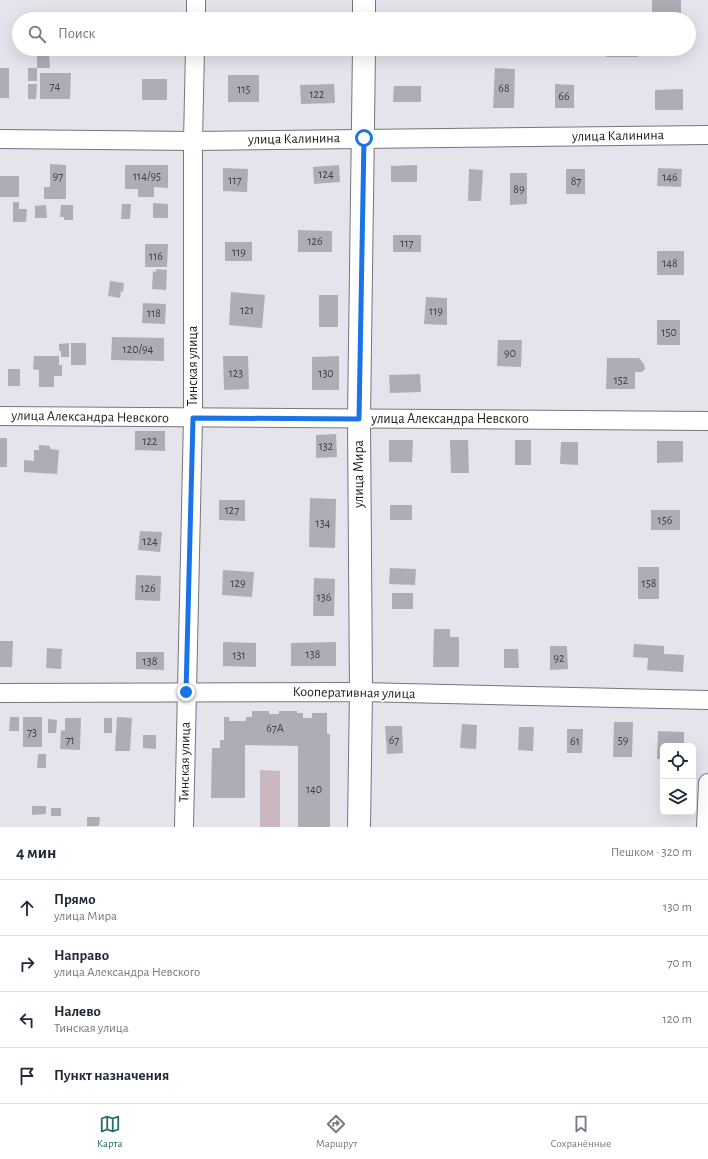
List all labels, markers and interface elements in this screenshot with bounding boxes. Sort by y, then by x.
search box [12,12,696,56]
icon: search [26,23,48,45]
text: Поиск [58,26,96,41]
house number: 74 [50,80,61,92]
house number: 68 [498,82,510,94]
house number: 115 [237,83,251,95]
house number: 122 [309,88,325,100]
house number: 66 [558,90,570,102]
street label: улица Калинина [571,128,665,144]
route start [355,129,373,147]
street label: улица Калинина [247,131,341,147]
house number: 124 [318,168,334,180]
house number: 97 [53,170,63,182]
house number: 114/95 [133,170,161,182]
house number: 146 [662,171,678,183]
house number: 117 [228,174,242,186]
house number: 87 [571,175,581,187]
house number: 89 [513,183,525,195]
house number: 126 [307,235,323,247]
house number: 117 [400,237,414,249]
house number: 119 [232,246,246,258]
house number: 116 [149,250,163,262]
house number: 148 [662,257,678,269]
house number: 121 [240,304,254,316]
house number: 119 [429,305,443,317]
house number: 118 [147,307,161,319]
street label: Тинская улица [186,325,200,406]
house number: 150 [661,326,677,338]
house number: 120/94 [123,343,154,355]
house number: 90 [504,347,516,359]
house number: 123 [229,367,243,379]
house number: 130 [318,367,334,379]
house number: 152 [614,374,629,386]
street label: улица Александра Невского [10,409,169,425]
street label: улица Александра Невского [370,412,529,426]
house number: 122 [142,435,158,447]
street label: улица Мира [352,439,366,509]
house number: 132 [319,440,334,452]
house number: 127 [225,504,239,516]
house number: 156 [658,514,673,526]
house number: 134 [316,517,331,529]
house number: 124 [142,535,158,547]
house number: 129 [230,577,246,589]
house number: 158 [642,577,657,589]
house number: 126 [140,582,156,594]
house number: 136 [317,591,332,603]
house number: 138 [306,648,321,660]
house number: 131 [232,649,246,661]
house number: 92 [553,652,565,664]
house number: 138 [143,655,158,667]
route end [177,683,195,701]
street label: Кооперативная улица [292,685,416,701]
street label: Тинская улица [177,721,193,802]
house number: 67А [266,722,284,734]
house number: 73 [27,726,37,738]
house number: 71 [65,734,75,746]
house number: 67 [389,734,399,746]
house number: 59 [618,734,629,746]
house number: 61 [570,735,580,747]
map controls [660,743,696,815]
button: locate [660,743,696,779]
button: layers [660,779,696,815]
house number: 140 [306,783,322,795]
text: 4 мин [16,844,56,861]
text: Пешком · 320 m [611,846,692,859]
text: Прямо [54,892,96,907]
icon: ahead [16,897,38,919]
text: 130 m [663,901,692,914]
text: улица Мира [54,910,117,923]
text: Направо [54,948,109,963]
icon: right [16,953,38,975]
text: 70 m [667,957,692,970]
text: улица Александра Невского [54,966,200,979]
text: Налево [54,1004,101,1019]
icon: left [16,1009,38,1031]
text: 120 m [662,1013,692,1026]
text: Тинская улица [54,1022,129,1035]
icon: arrive [16,1065,38,1087]
text: Пункт назначения [54,1068,169,1083]
tab: Карта [97,1113,122,1150]
tab: Маршрут [316,1113,357,1150]
tab: Сохранённые [551,1113,611,1150]

